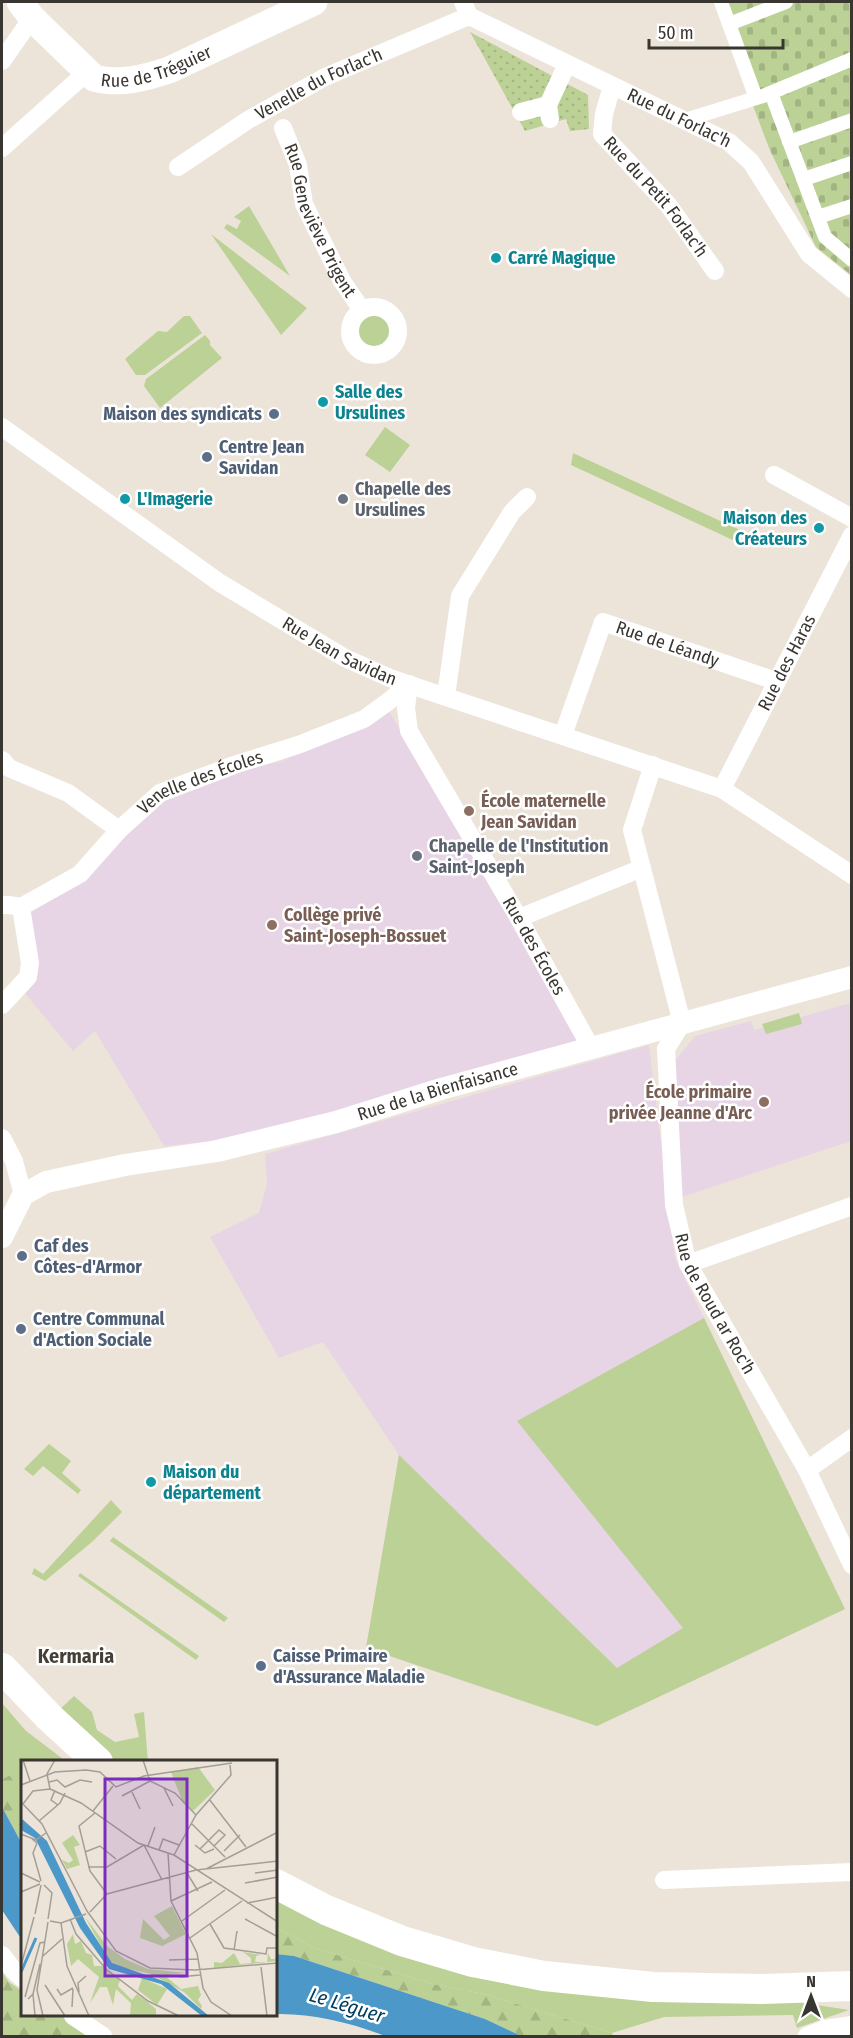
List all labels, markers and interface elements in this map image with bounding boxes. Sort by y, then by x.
scale bar [649,12,782,50]
text: 50 m [658,22,694,44]
street label: Rue de Tréguier [100,40,216,92]
street label: Venelle du Forlac'h [251,43,386,125]
street label: Rue du Forlac'h [624,83,735,153]
street label: Rue du Petit Forlac'h [599,132,713,261]
street label: Rue Geneviève Prigent [279,140,361,301]
place label: Carré Magique [508,247,615,269]
marker: Carré Magique [489,251,503,265]
place label: Salle des Ursulines [335,381,405,424]
marker: Salle des Ursulines [316,395,330,409]
place label: Maison des syndicats [103,403,262,425]
marker: Maison des syndicats [267,407,281,421]
place label: Centre Jean Savidan [219,436,305,479]
marker: Centre Jean Savidan [200,450,214,464]
place label: Chapelle des Ursulines [355,478,451,521]
place label: L'Imagerie [137,488,213,510]
marker: L'Imagerie [118,492,132,506]
marker: Chapelle des Ursulines [336,492,350,506]
place label: Maison des Créateurs [723,507,807,550]
marker: Maison des Créateurs [812,521,826,535]
street label: Rue des Haras [753,611,820,714]
street label: Rue Jean Savidan [278,612,399,690]
street label: Rue de Léandy [613,616,722,672]
street label: Venelle des Écoles [133,746,266,819]
place label: École maternelle Jean Savidan [480,789,606,833]
marker: École maternelle Jean Savidan [462,804,476,818]
place label: Chapelle de l'Institution Saint-Joseph [429,835,608,878]
marker: Chapelle de l'Institution Saint-Joseph [410,849,424,863]
street label: Rue des Écoles [498,893,570,999]
place label: Collège privé Saint-Joseph-Bossuet [284,904,447,947]
marker: Collège privé Saint-Joseph-Bossuet [265,918,279,932]
street label: Rue de la Bienfaisance [355,1057,521,1126]
place label: École primaire privée Jeanne d'Arc [609,1080,752,1124]
marker: École primaire privée Jeanne d'Arc [757,1095,771,1109]
street label: Rue de Roud ar Roc'h [670,1231,760,1378]
place label: Caf des Côtes-d'Armor [34,1235,142,1278]
marker: Caf des Côtes-d'Armor [15,1249,29,1263]
place label: Centre Communal d'Action Sociale [33,1308,165,1351]
marker: Centre Communal d'Action Sociale [14,1322,28,1336]
place label: Maison du département [163,1461,262,1504]
marker: Maison du département [144,1475,158,1489]
district label: Kermaria [38,1644,114,1668]
place label: Caisse Primaire d'Assurance Maladie [273,1645,425,1688]
marker: Caisse Primaire d'Assurance Maladie [254,1659,268,1673]
inset map [21,1760,278,2017]
north arrow [781,1966,841,2026]
text: N [806,1972,816,1991]
water label: Le Léguer [306,1982,389,2028]

